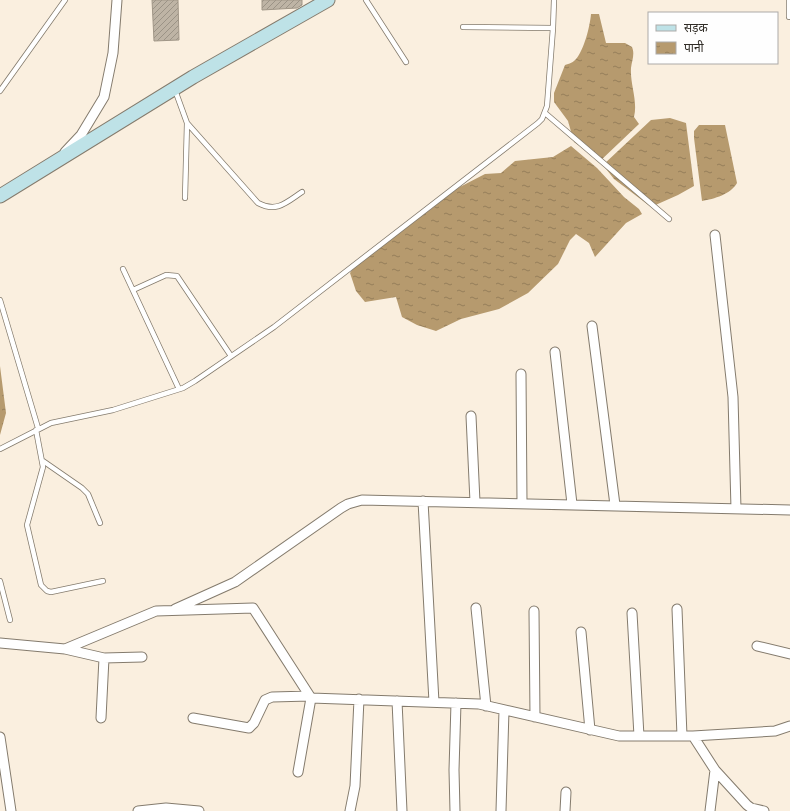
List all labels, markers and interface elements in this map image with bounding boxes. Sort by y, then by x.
legend [648,12,778,64]
text: सड़क [684,19,709,36]
text: पानी [684,39,705,56]

